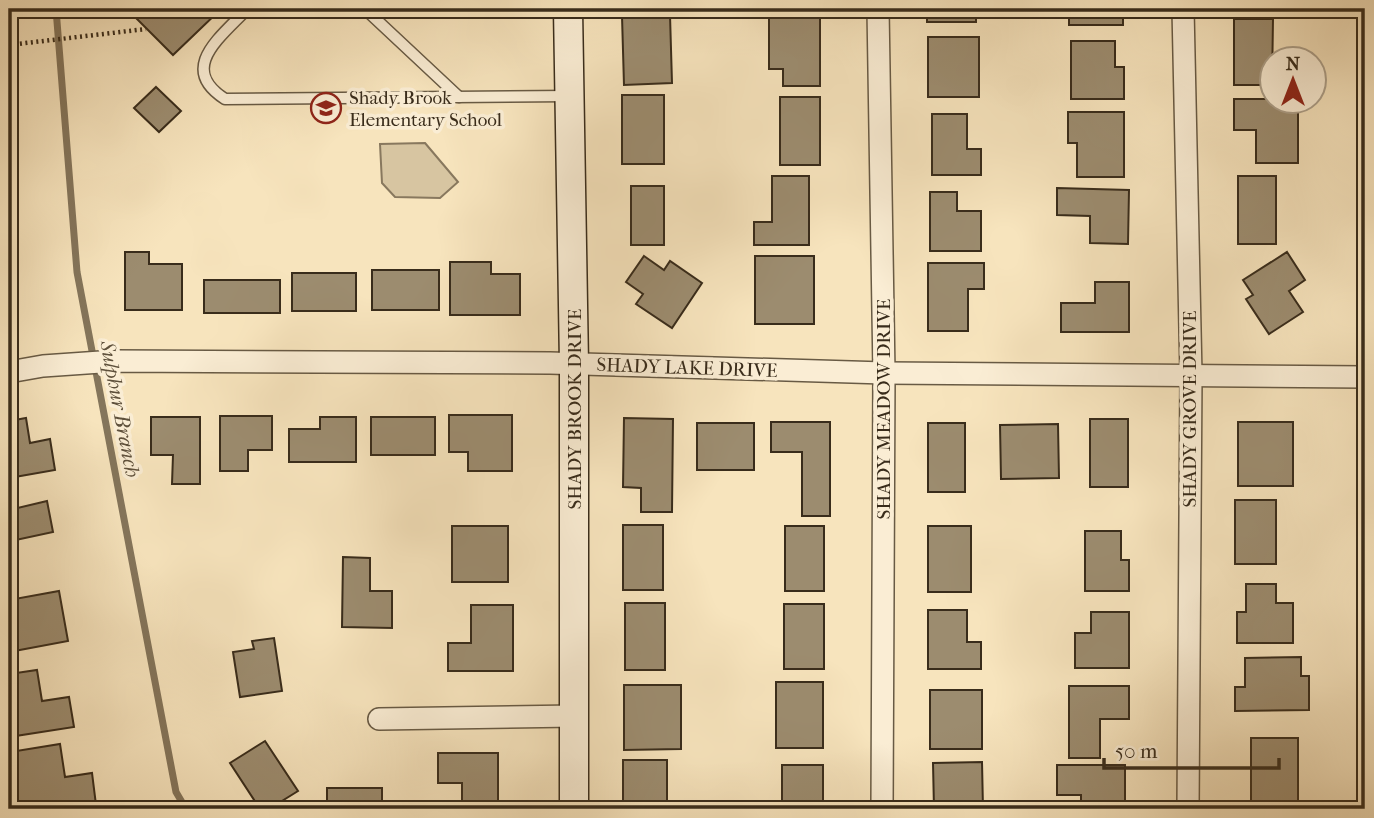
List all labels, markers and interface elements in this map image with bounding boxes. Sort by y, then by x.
north arrow [1258,46,1328,116]
text: N [1286,53,1301,75]
place label: Shady Brook Elementary School [349,87,502,131]
school or university icon: Shady Brook Elementary School [309,91,343,125]
street label: SHADY MEADOW DRIVE [873,298,895,519]
street label: SHADY BROOK DRIVE [564,308,586,509]
street label: SHADY GROVE DRIVE [1179,310,1201,508]
water label: Sulphur Branch [95,338,145,480]
street label: SHADY LAKE DRIVE [596,354,778,382]
scale bar [1104,727,1280,771]
text: 50 m [1115,739,1158,763]

